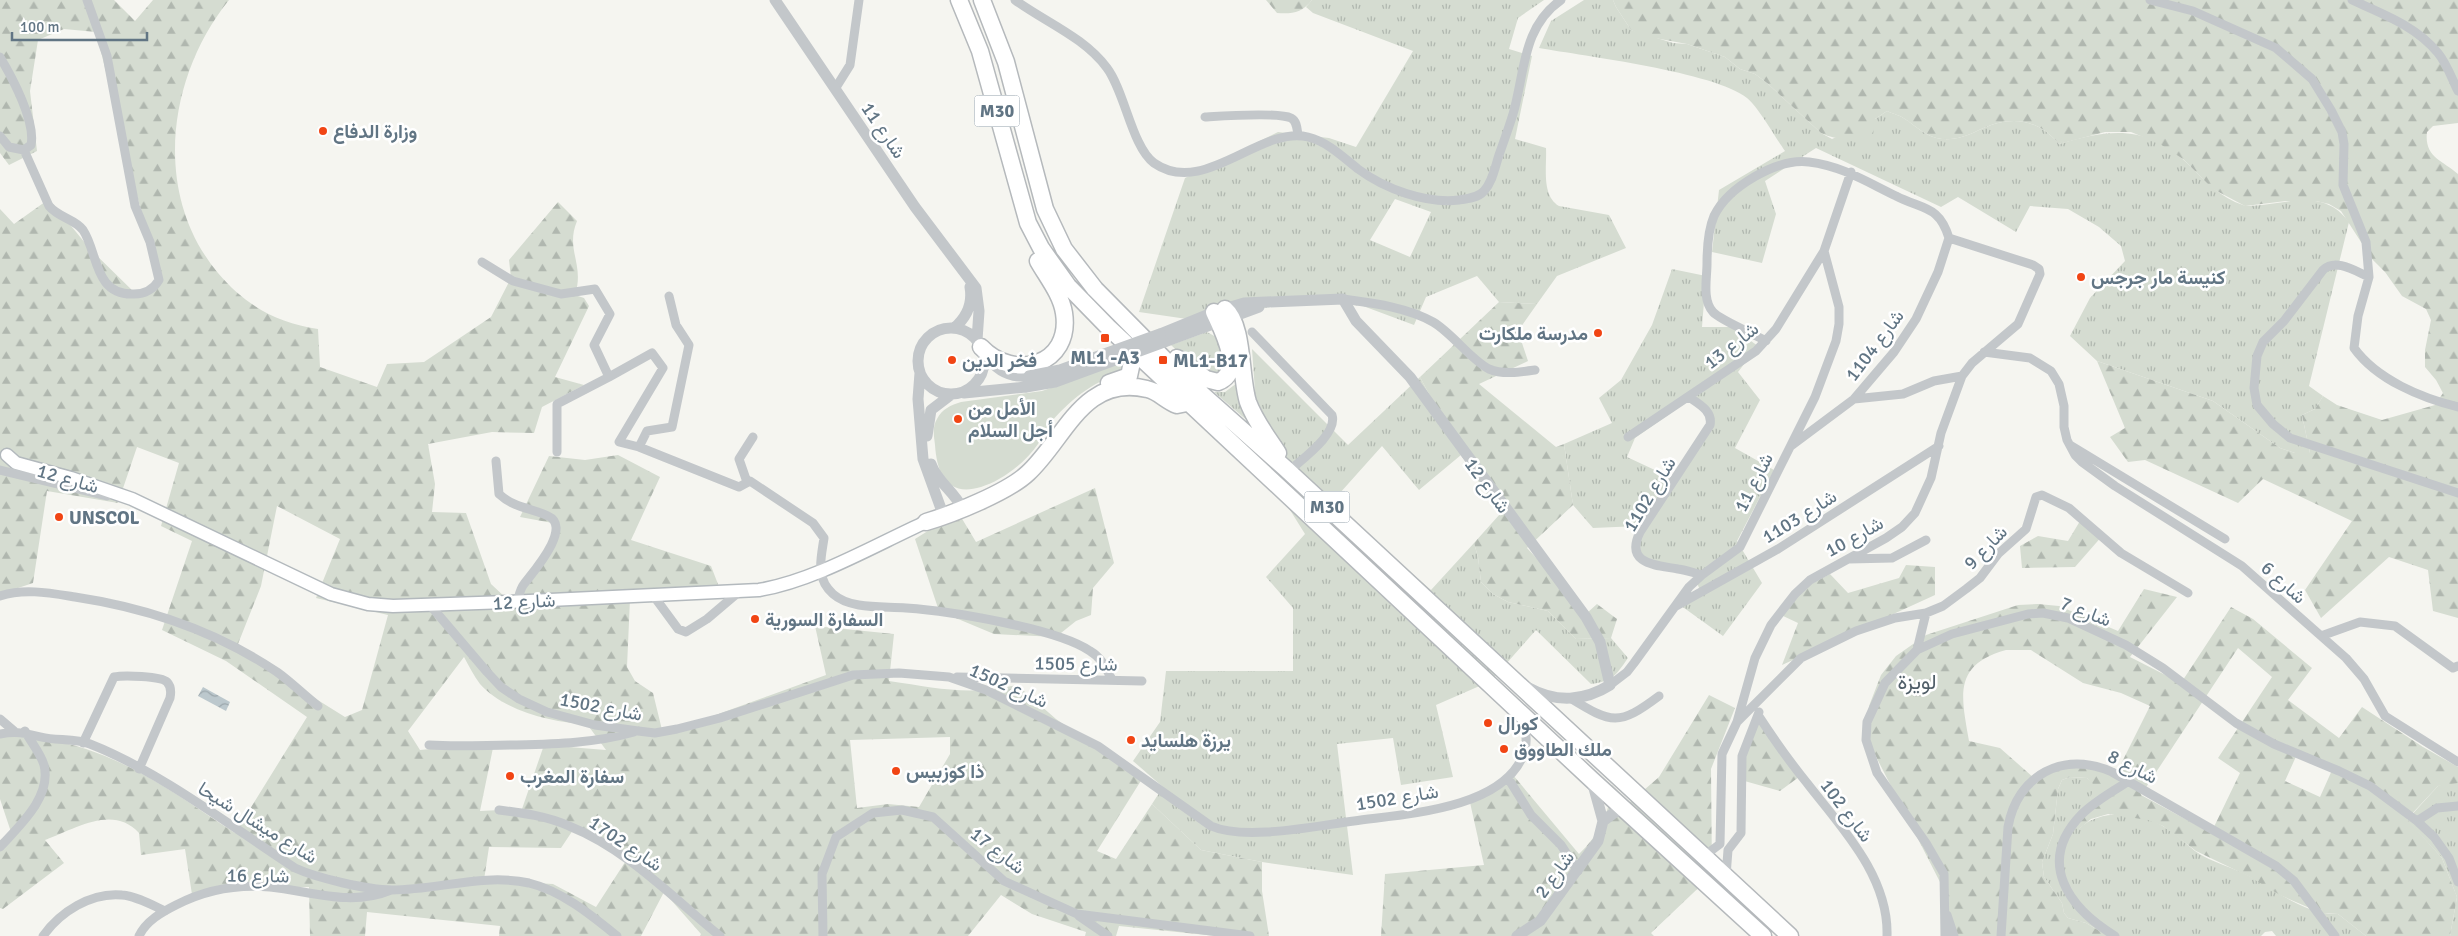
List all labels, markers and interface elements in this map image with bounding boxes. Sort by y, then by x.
scale bar [12,10,148,42]
text: 100 m [20,18,60,36]
road number: M30 [974,95,1020,126]
street label: شارع 11 [856,98,911,163]
place label: وزارة الدفاع [333,120,418,144]
marker: وزارة الدفاع [317,125,329,137]
place label: كنيسة مار جرجس [2091,266,2226,290]
marker: كنيسة مار جرجس [2075,271,2087,283]
street label: شارع 1104 [1840,305,1909,386]
street label: شارع 13 [1699,317,1764,375]
place label: مدرسة ملكارت [1479,322,1588,346]
marker: مدرسة ملكارت [1592,327,1604,339]
marker: ML1 -A3 [1099,332,1111,344]
place label: ML1 -A3 [1070,346,1140,370]
place label: فخر الدين [962,349,1037,373]
place label: ML1-B17 [1173,349,1248,373]
marker: فخر الدين [946,354,958,366]
marker: ML1-B17 [1157,354,1169,366]
place label: الأمل من أجل السلام [968,397,1053,443]
marker: الأمل من أجل السلام [952,413,964,425]
street label: شارع 11 [1729,449,1779,516]
street label: شارع 12 [1459,453,1515,518]
street label: شارع 1102 [1618,453,1682,536]
street label: شارع 12 [34,459,101,499]
street label: شارع 1103 [1758,485,1841,549]
road number: M30 [1304,492,1350,522]
place label: UNSCOL [69,506,140,530]
marker: UNSCOL [53,511,65,523]
street label: شارع 10 [1821,511,1888,563]
street label: شارع 9 [1959,520,2013,575]
street label: شارع 6 [2256,556,2311,609]
street label: شارع 12 [492,588,556,616]
street label: شارع 7 [2057,591,2115,633]
place label: السفارة السورية [765,608,884,632]
marker: السفارة السورية [749,613,761,625]
street label: شارع 1505 [1034,651,1118,677]
street label: شارع 1502 [966,658,1052,714]
district label: لويزة [1898,669,1936,695]
street label: شارع 1502 [558,687,644,727]
place label: كورال [1498,712,1539,736]
marker: كورال [1482,717,1494,729]
place label: يرزة هلسايد [1141,729,1231,753]
marker: يرزة هلسايد [1125,734,1137,746]
place label: ملك الطاووق [1514,738,1612,762]
marker: ملك الطاووق [1498,743,1510,755]
street label: شارع 8 [2104,744,2161,790]
place label: ذا كوزبيس [906,760,985,784]
place label: سفارة المغرب [520,765,624,789]
marker: ذا كوزبيس [890,765,902,777]
marker: سفارة المغرب [504,770,516,782]
street label: شارع 102 [1815,774,1878,847]
street label: شارع ميشال شيحا [193,776,322,869]
street label: شارع 1502 [1354,780,1440,816]
street label: شارع 1702 [584,811,667,877]
street label: شارع 17 [965,822,1030,880]
street label: شارع 2 [1530,846,1580,903]
street label: شارع 16 [226,863,290,889]

